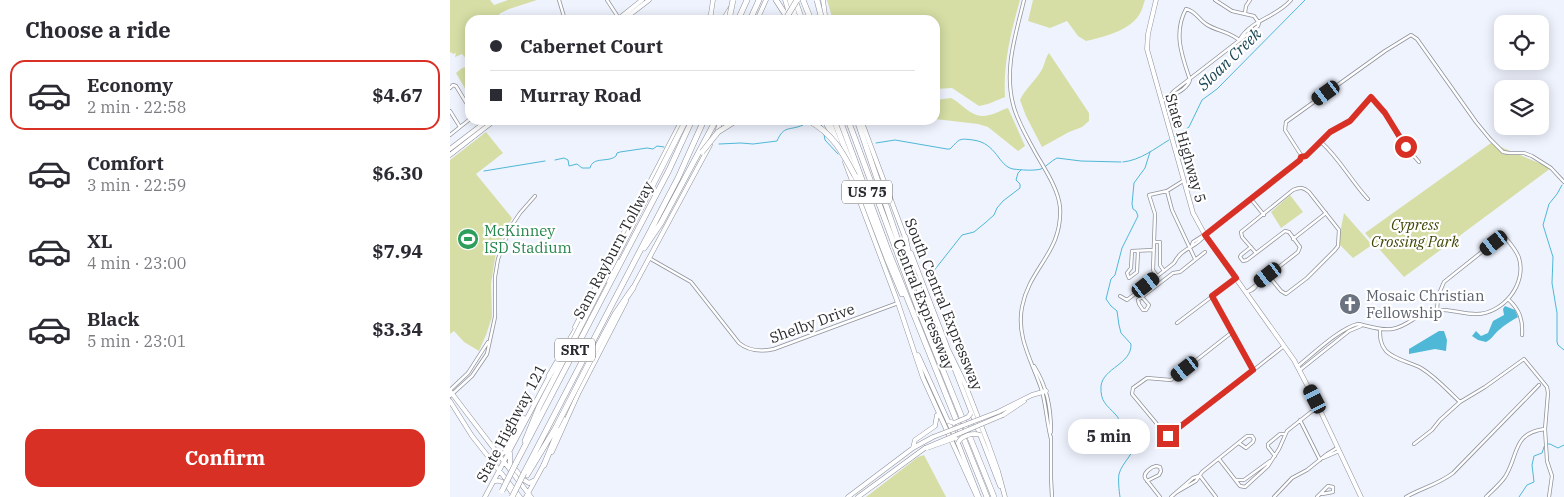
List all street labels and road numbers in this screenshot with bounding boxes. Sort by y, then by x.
street label: State Highway 5 [1161,91,1211,205]
street label: Sam Rayburn Tollway [569,178,657,322]
road number: US 75 [842,180,892,203]
street label: South Central Expressway [901,215,987,393]
street label: Central Expressway [889,236,959,372]
street label: Shelby Drive [767,299,857,347]
road number: SRT [555,338,595,362]
street label: State Highway 121 [472,361,550,485]

